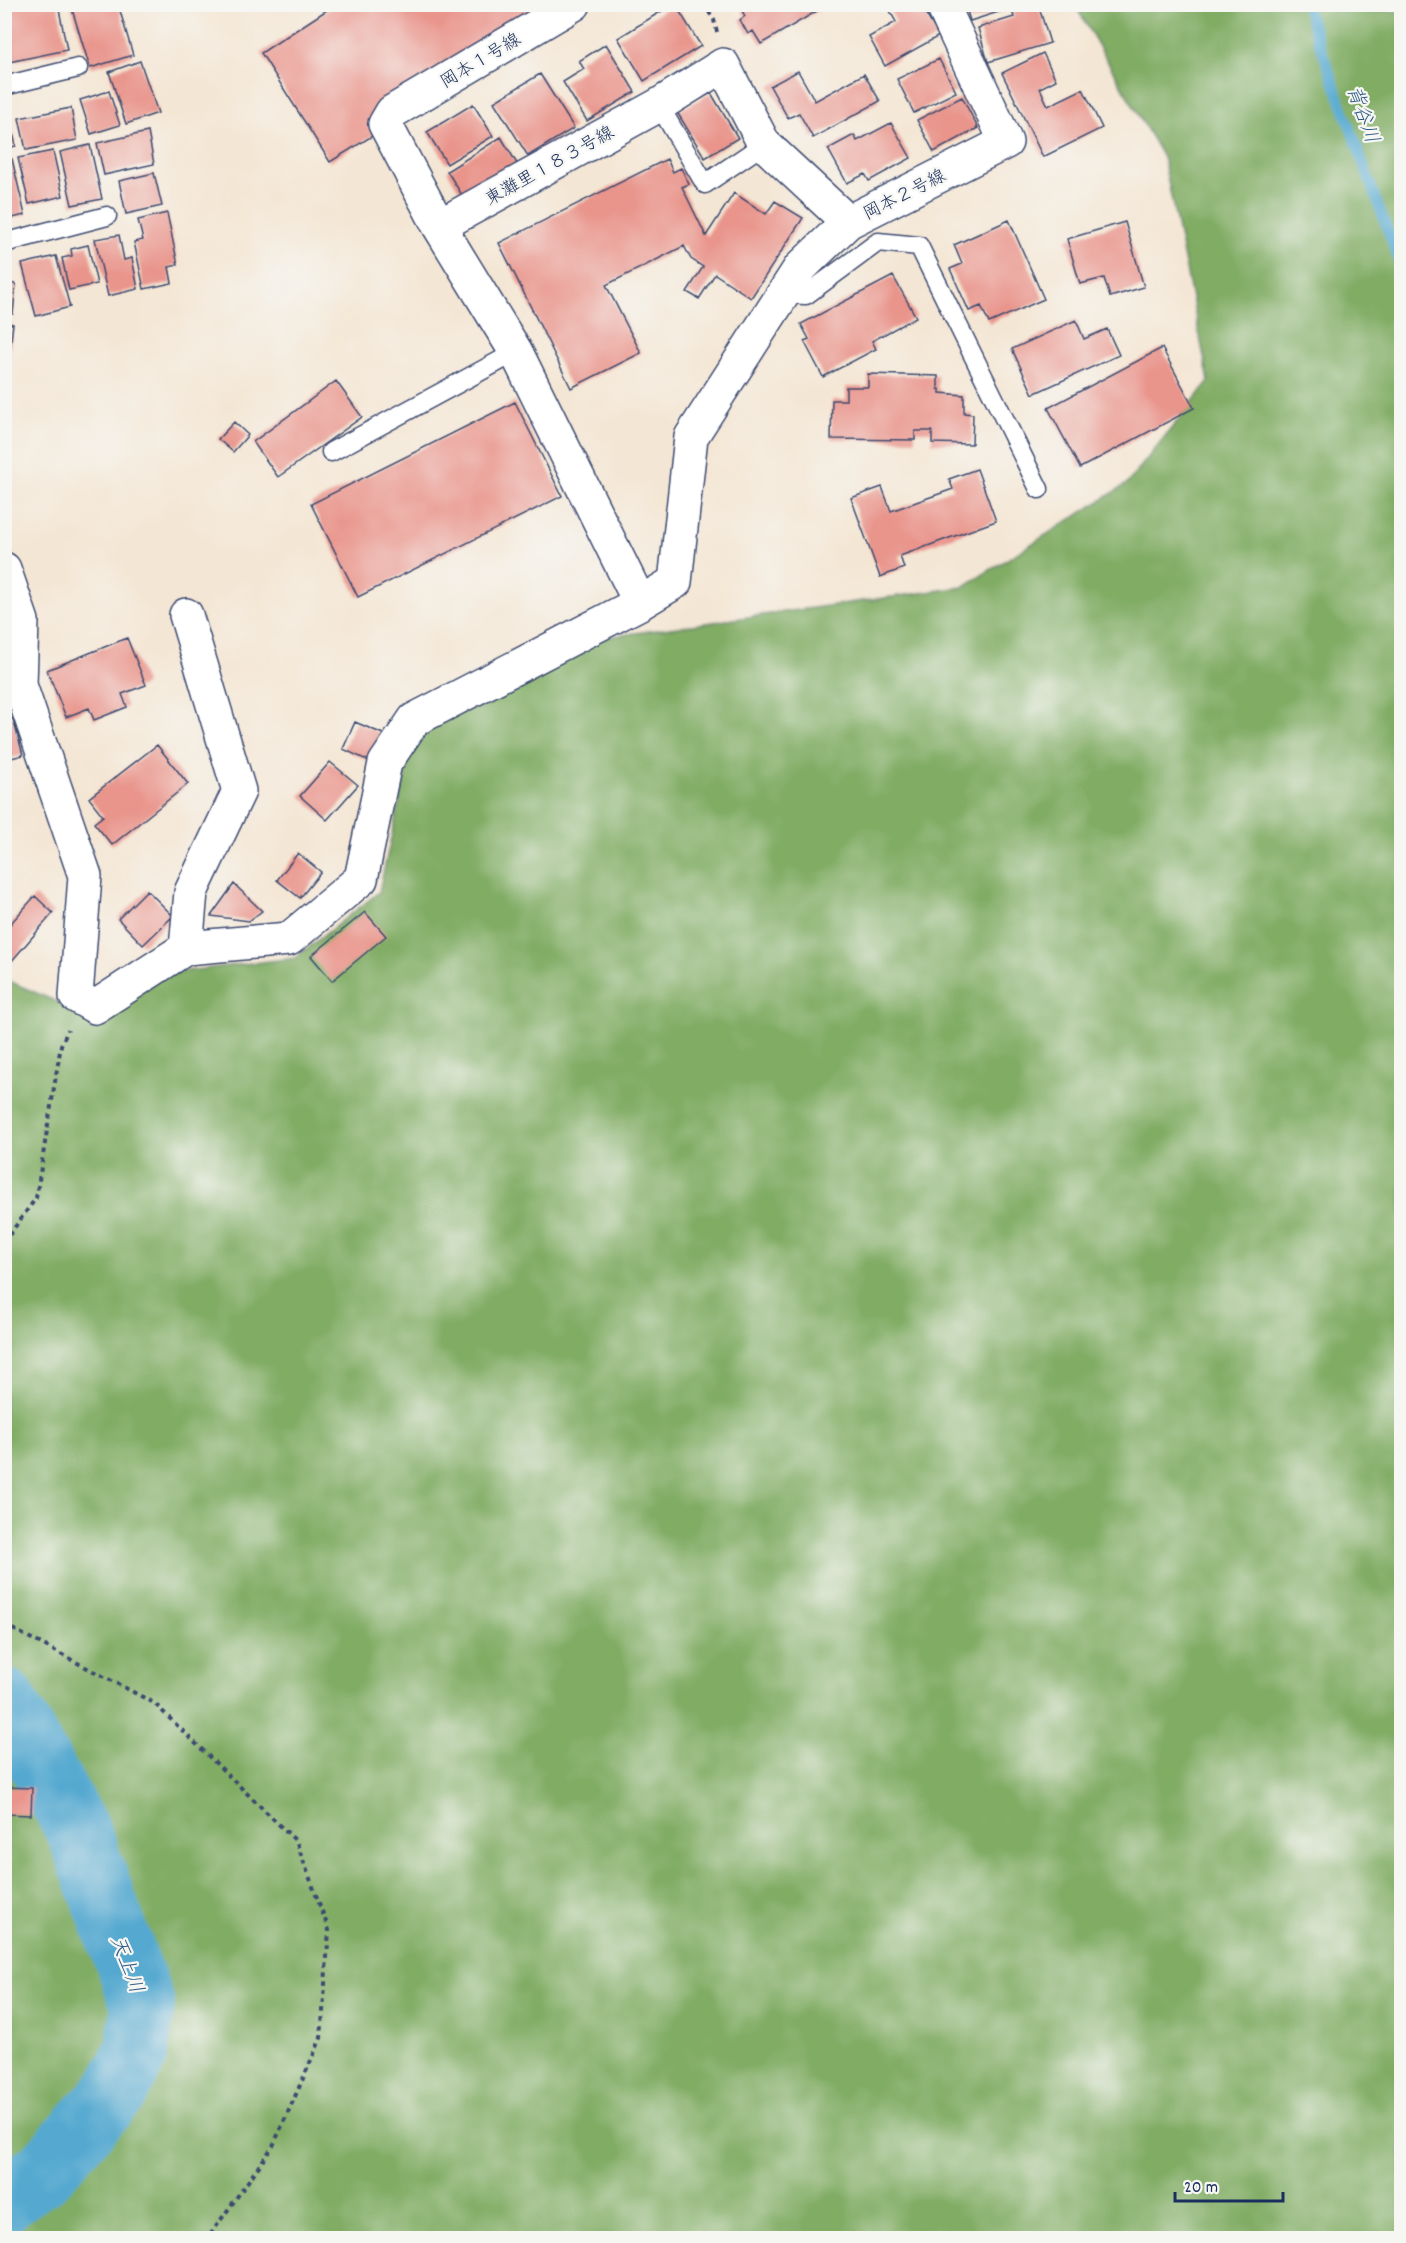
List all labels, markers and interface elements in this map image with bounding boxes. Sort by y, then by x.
street label: 岡本１号線 [436,28,526,96]
water label: 背谷川 [1338,82,1385,148]
street label: 東灘里１８３号線 [481,121,619,213]
street label: 岡本２号線 [859,165,951,228]
water label: 天上川 [101,1932,149,1998]
scale bar [1175,2165,1283,2203]
text: 20 m [1184,2176,1218,2201]

